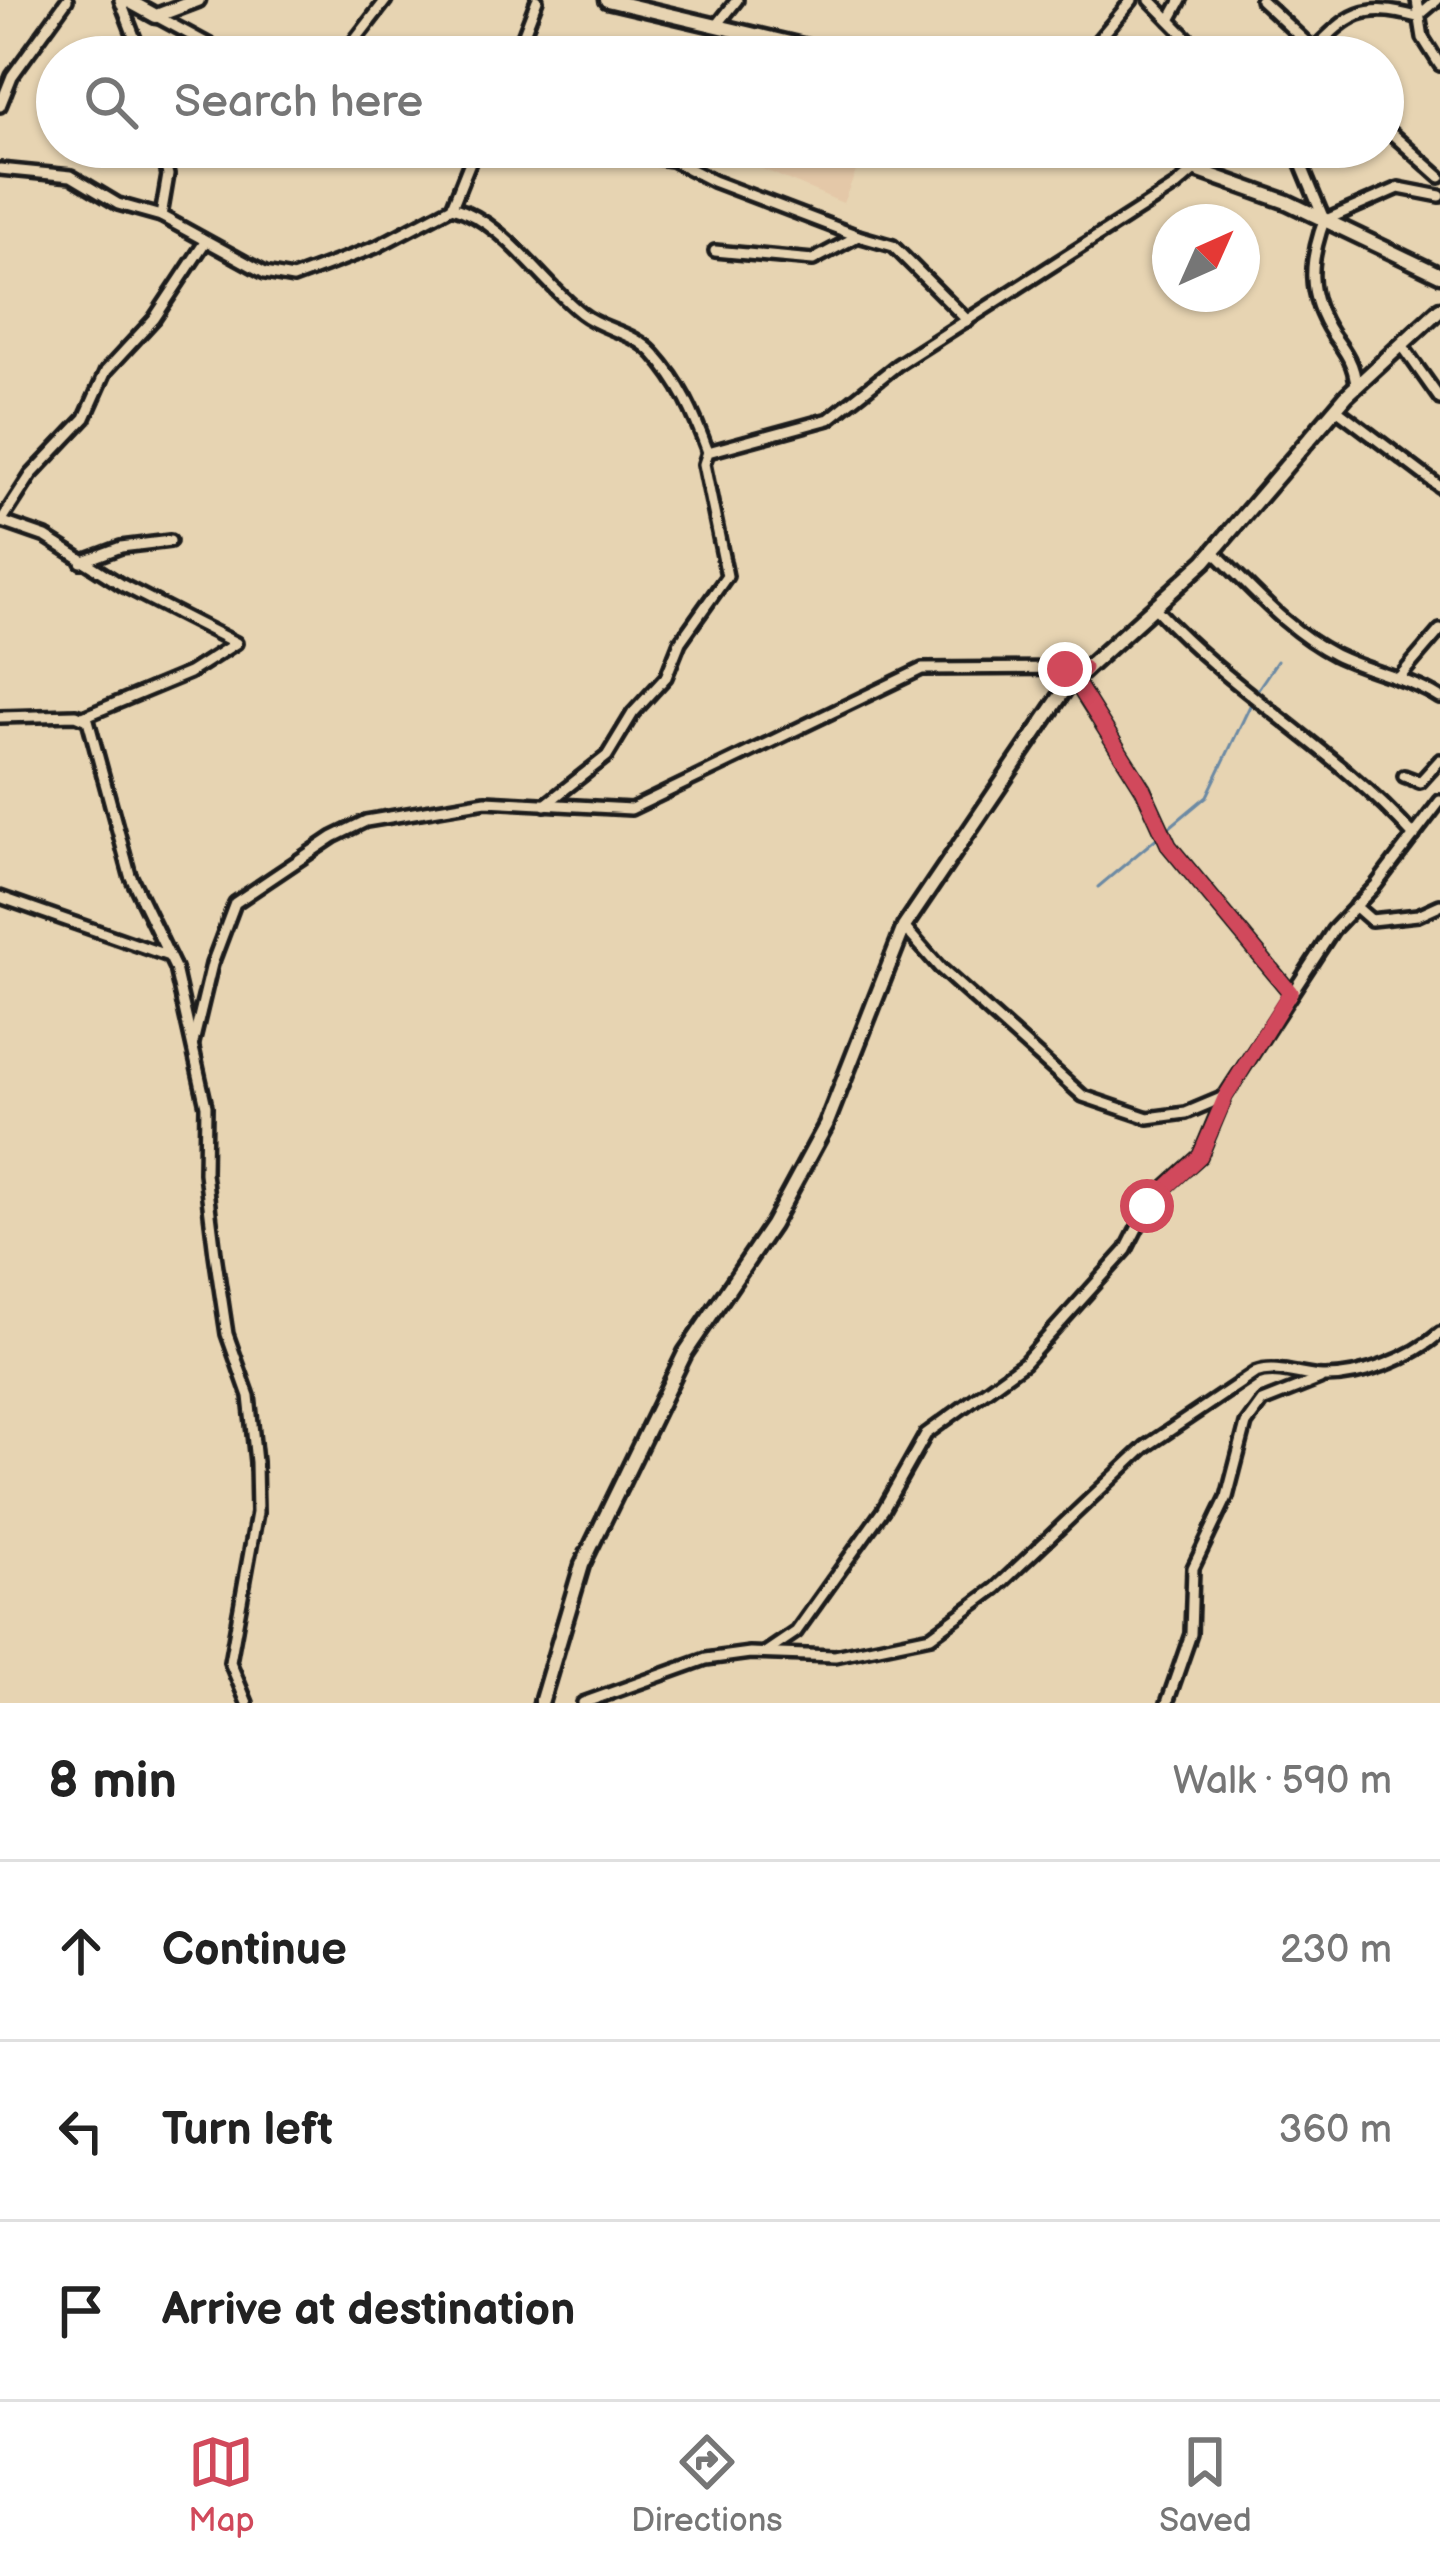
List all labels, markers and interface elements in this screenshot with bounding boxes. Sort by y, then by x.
search box [36,36,1404,168]
icon: search [78,69,144,135]
text: Search here [174,75,423,130]
north arrow [1152,204,1260,312]
route end [1038,642,1092,696]
route start [1120,1179,1174,1233]
text: 8 min [48,1751,177,1812]
text: Walk · 590 m [1173,1758,1392,1805]
icon: ahead [48,1918,114,1984]
text: Continue [162,1923,347,1978]
text: 230 m [1280,1927,1392,1974]
icon: left [48,2098,114,2164]
text: Turn left [162,2103,333,2158]
text: 360 m [1278,2107,1392,2154]
icon: arrive [48,2278,114,2344]
text: Arrive at destination [162,2283,575,2338]
tab: Map [188,2429,255,2541]
tab: Directions [631,2429,783,2541]
tab: Saved [1159,2429,1252,2541]

